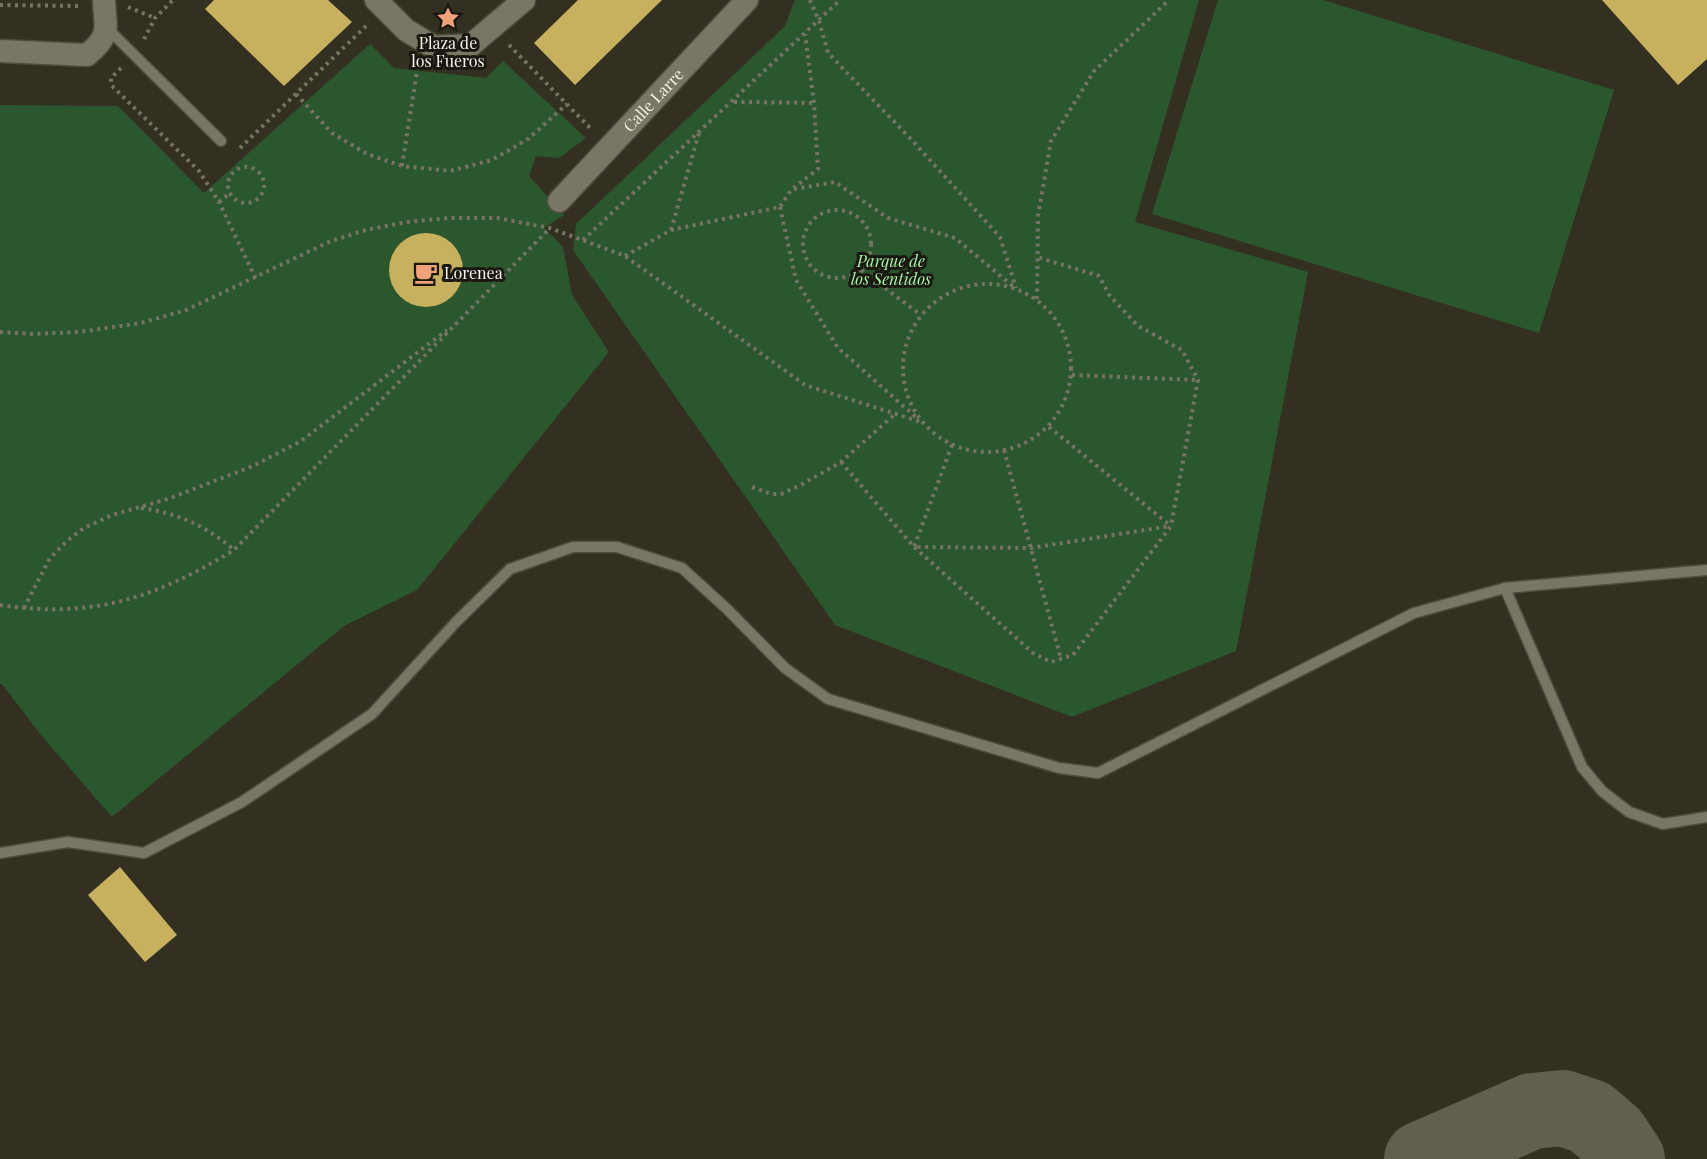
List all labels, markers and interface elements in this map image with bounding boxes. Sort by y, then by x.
place icon: Plaza de los Fueros [435,5,461,31]
place label: Plaza de los Fueros [411,32,485,71]
street label: Calle Larre [618,64,688,136]
park label: Parque de los Sentidos [851,250,931,289]
cafe icon: Lorenea [413,260,439,286]
place label: Lorenea [444,262,503,283]

